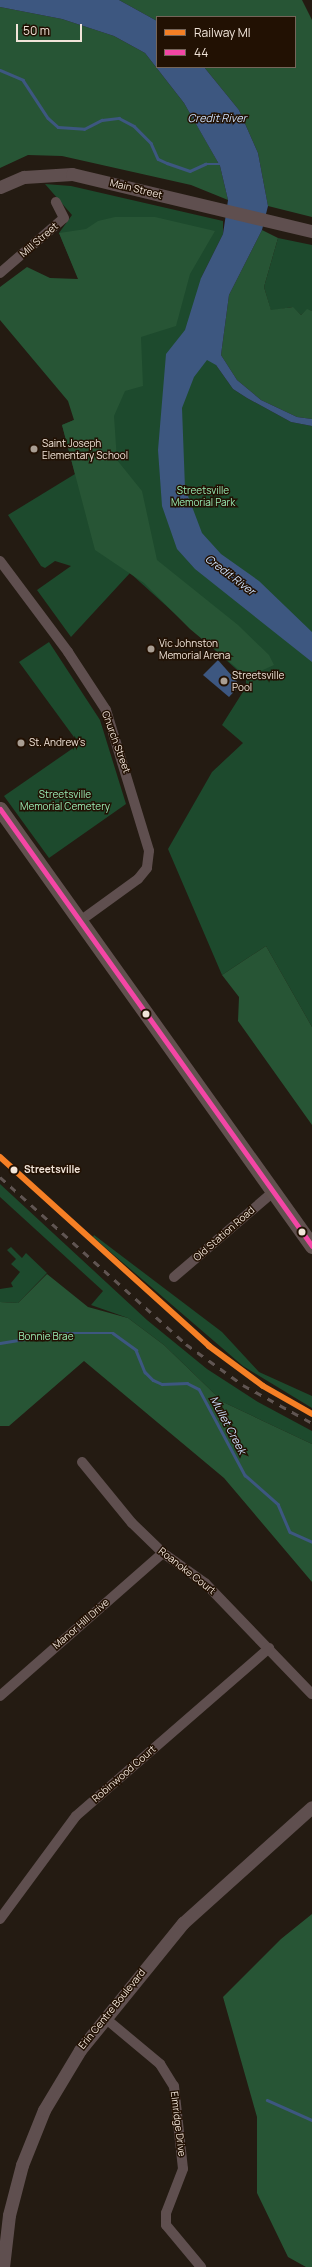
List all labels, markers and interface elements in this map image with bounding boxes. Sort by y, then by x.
scale bar [18,16,84,42]
legend [156,16,296,68]
text: 50 m [23,22,50,39]
text: Railway MI [194,24,251,41]
text: 44 [194,44,208,61]
water label: Credit River [187,111,247,125]
street label: Main Street [109,177,163,201]
street label: Mill Street [17,220,61,260]
place label: Saint Joseph Elementary School [42,437,128,460]
marker: Saint Joseph Elementary School [29,444,39,454]
park label: Streetsville Memorial Park [171,484,235,508]
water label: Credit River [202,552,258,598]
place label: Vic Johnston Memorial Arena [159,637,230,660]
marker: Vic Johnston Memorial Arena [146,644,156,654]
place label: Streetsville Pool [232,669,284,692]
marker: Streetsville Pool [219,676,229,686]
street label: Church Street [99,709,133,775]
place label: St. Andrew's [29,737,85,749]
marker: St. Andrew's [16,738,26,748]
park label: Streetsville Memorial Cemetery [20,788,110,812]
unlabelled marker [141,1009,151,1019]
marker: Streetsville [7,1163,21,1177]
place label: Streetsville [24,1164,80,1176]
street label: Old Station Road [191,1204,257,1264]
unlabelled marker [297,1227,307,1237]
park label: Bonnie Brae [18,1331,74,1343]
water label: Mullet Creek [207,1394,249,1456]
street label: Roanoke Court [156,1545,218,1597]
street label: Manor Hill Drive [50,1596,112,1652]
street label: Robinwood Court [90,1743,158,1805]
street label: Erin Centre Boulevard [76,1967,148,2051]
street label: Elmridge Drive [168,2091,188,2157]

